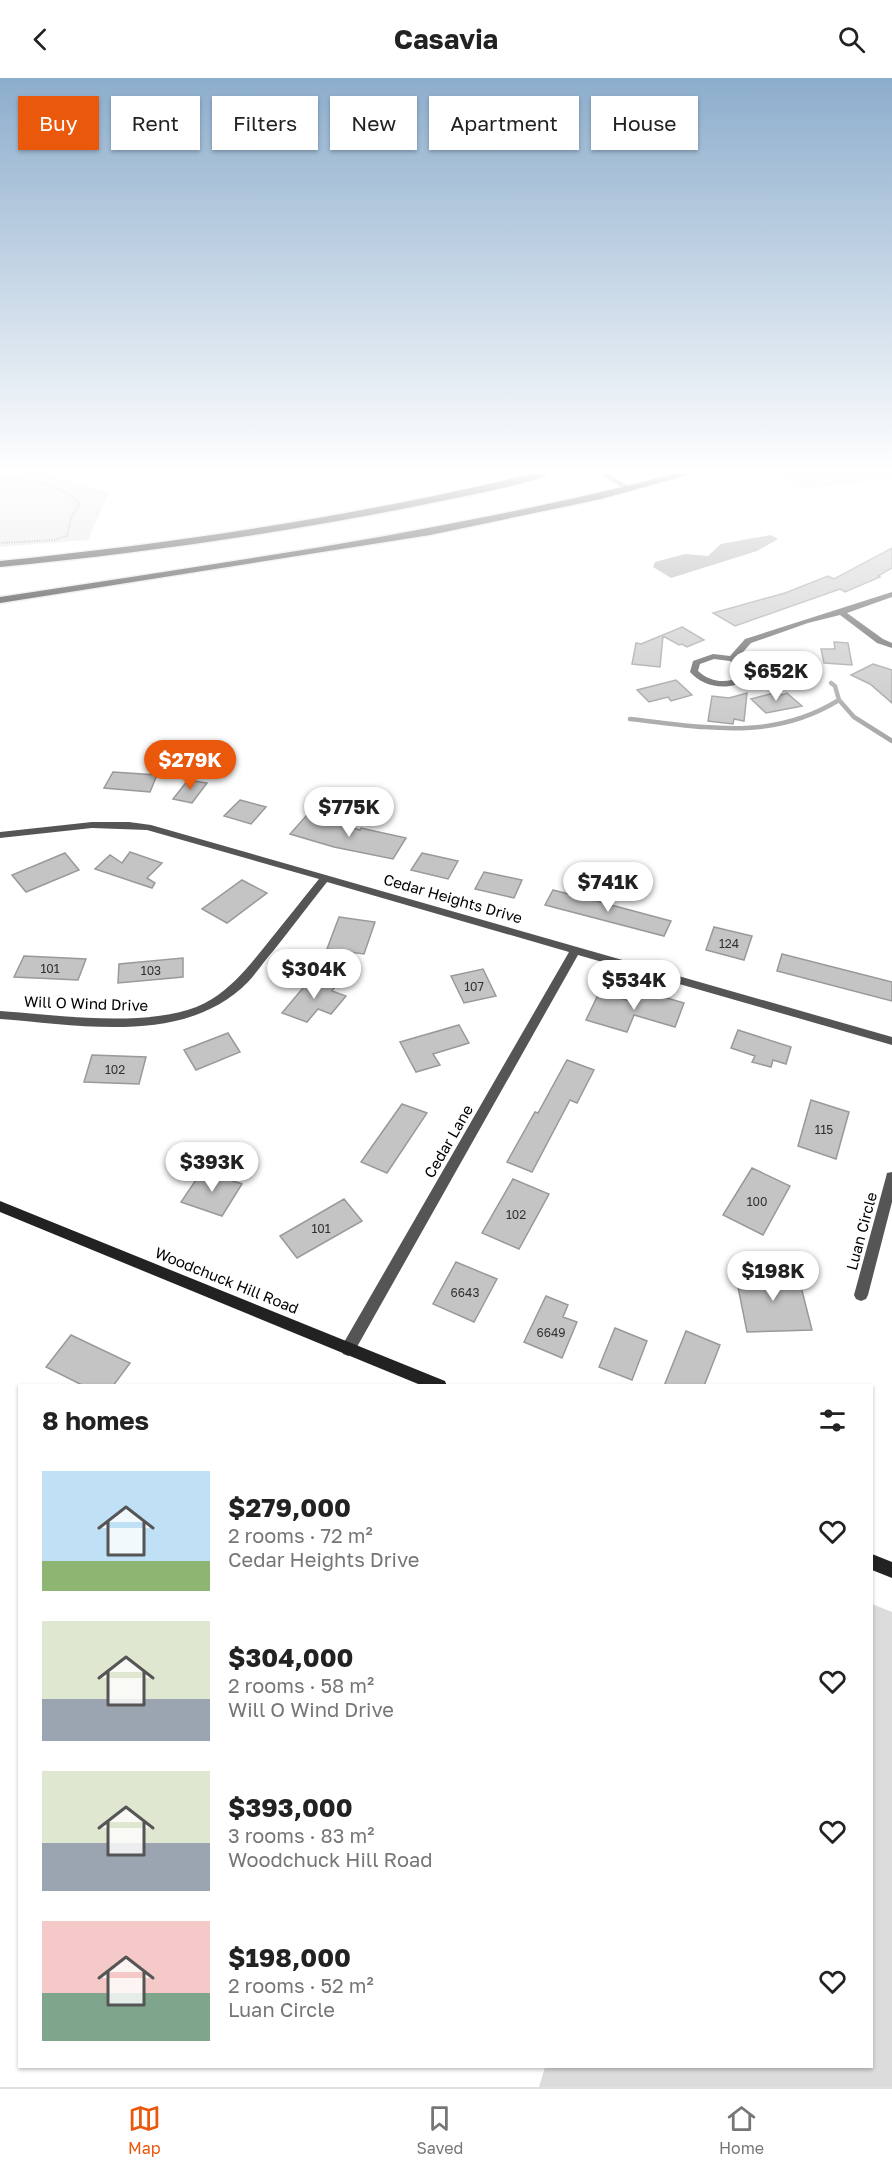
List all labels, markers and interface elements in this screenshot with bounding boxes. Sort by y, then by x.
icon: back [24,23,57,56]
text: Casavia [394,23,498,55]
icon: search [835,23,868,56]
chip: Buy [18,96,99,150]
chip: Rent [111,96,200,150]
chip: Filters [212,96,318,150]
chip: New [330,96,417,150]
chip: Apartment [429,96,579,150]
chip: House [591,96,698,150]
pin: $652K [734,651,818,702]
text: $652K [744,658,809,682]
pin: $279K [148,740,232,791]
text: $279K [158,747,222,771]
pin: $775K [307,787,391,838]
text: $775K [318,794,380,818]
pin: $741K [566,862,650,913]
text: $741K [577,869,639,893]
street label: Cedar Heights Drive [382,870,525,927]
house number: 124 [719,936,739,951]
pin: $304K [272,949,356,1000]
text: $304K [281,956,347,980]
pin: $534K [592,960,676,1011]
house number: 101 [40,961,60,976]
house number: 103 [141,963,161,978]
text: $534K [602,967,666,991]
house number: 107 [464,979,484,994]
street label: Will O Wind Drive [24,992,149,1014]
house number: 102 [105,1062,125,1077]
street label: Cedar Lane [420,1101,476,1181]
house number: 115 [815,1122,833,1137]
pin: $393K [170,1142,254,1193]
text: $393K [180,1149,245,1173]
street label: Luan Circle [842,1190,880,1272]
house number: 100 [747,1194,767,1209]
house number: 102 [506,1207,526,1222]
house number: 101 [311,1221,331,1236]
street label: Woodchuck Hill Road [153,1243,301,1317]
pin: $198K [731,1251,815,1302]
text: $198K [741,1258,805,1282]
house number: 6643 [451,1285,479,1300]
house number: 6649 [536,1325,566,1340]
icon: filters [816,1404,849,1437]
text: 8 homes [42,1405,149,1436]
text: $279,000 [228,1492,351,1523]
icon: home [90,1495,162,1567]
icon: heart [816,1515,849,1548]
text: 2 rooms · 72 m² [228,1523,373,1547]
text: Cedar Heights Drive [228,1547,419,1571]
text: $304,000 [228,1642,353,1673]
icon: home [90,1645,162,1717]
icon: heart [816,1665,849,1698]
text: 2 rooms · 58 m² [228,1673,374,1697]
text: Will O Wind Drive [228,1697,394,1721]
text: $393,000 [228,1792,353,1823]
icon: home [90,1795,162,1867]
icon: heart [816,1815,849,1848]
text: 3 rooms · 83 m² [228,1823,374,1847]
text: Woodchuck Hill Road [228,1847,433,1871]
text: $198,000 [228,1942,351,1973]
icon: home [90,1945,162,2017]
icon: heart [816,1965,849,1998]
text: 2 rooms · 52 m² [228,1973,374,1997]
text: Luan Circle [228,1997,335,2021]
tab: Map [128,2102,161,2158]
tab: Saved [417,2102,463,2158]
tab: Home [719,2102,764,2158]

